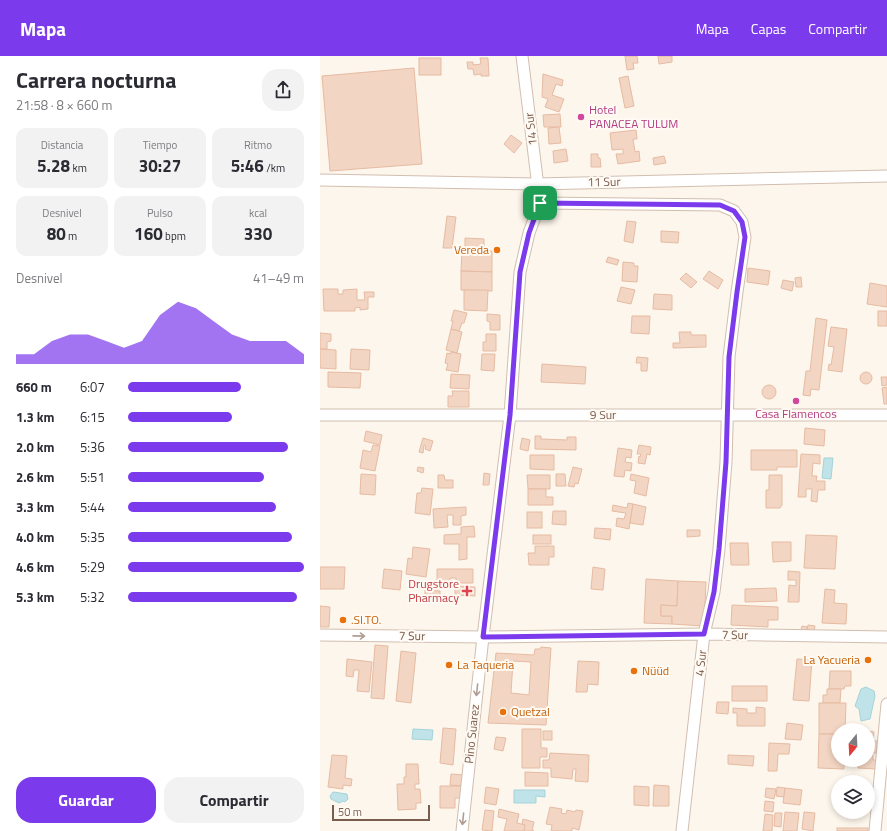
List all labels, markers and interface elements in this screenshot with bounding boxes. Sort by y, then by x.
text: Mapa [20,14,66,43]
text: Mapa [696,18,729,39]
text: Capas [751,18,786,39]
text: Compartir [808,18,867,39]
text: Carrera nocturna [16,63,177,97]
button: share [262,69,304,111]
text: 21:58 · 8 × 660 m [16,95,112,115]
place label: Hotel PANACEA TULUM [589,100,678,133]
street label: 14 Sur [519,111,542,147]
marker: Hotel PANACEA TULUM [576,112,586,122]
text: Distancia [41,137,83,153]
text: Tiempo [143,137,177,153]
text: Ritmo [244,137,272,153]
text: 5.28 [37,153,70,179]
text: 30:27 [139,153,181,179]
text: 5:46 [231,153,264,179]
text: km [70,160,87,176]
text: /km [264,160,285,176]
street label: 11 Sur [587,172,621,191]
pin [523,186,557,220]
icon: arrive [529,192,551,214]
text: Desnivel [42,205,82,221]
text: Pulso [147,205,173,221]
text: kcal [249,205,267,221]
text: 80 [47,221,66,247]
text: 160 [134,221,163,247]
text: 330 [244,221,272,247]
text: m [66,228,77,244]
text: bpm [163,228,186,244]
place label: Vereda [454,240,489,259]
marker: Vereda [492,245,502,255]
text: Desnivel [16,268,63,288]
text: 41–49 m [253,268,304,288]
text: 660 m [16,377,52,397]
text: 6:07 [80,377,105,397]
marker: Casa Flamencos [791,396,801,406]
place label: Casa Flamencos [755,404,837,423]
street label: 9 Sur [590,405,616,424]
text: 1.3 km [16,407,54,427]
text: 6:15 [80,407,105,427]
text: 2.0 km [16,437,54,457]
text: 5:36 [80,437,105,457]
text: 2.6 km [16,467,54,487]
text: 5:51 [80,467,105,487]
text: 3.3 km [16,497,54,517]
text: 5:44 [80,497,105,517]
text: 4.0 km [16,527,54,547]
text: 5:35 [80,527,105,547]
text: 4.6 km [16,557,54,577]
text: 5:29 [80,557,105,577]
place label: Drugstore Pharmacy [408,574,459,607]
marker: Drugstore Pharmacy [462,586,472,596]
text: 5.3 km [16,587,54,607]
text: 5:32 [80,587,105,607]
place label: .SI.TO. [351,610,381,629]
marker: .SI.TO. [338,615,348,625]
street label: 7 Sur [722,625,748,644]
street label: 7 Sur [399,626,425,645]
one-way arrow [352,632,365,640]
street label: 4 Sur [690,649,711,677]
place label: La Yacueria [803,650,860,669]
place label: La Taqueria [457,655,514,674]
marker: La Yacueria [863,655,873,665]
marker: La Taqueria [444,660,454,670]
place label: Nüüd [642,661,669,680]
marker: Nüüd [629,666,639,676]
one-way arrow [473,683,481,696]
place label: Quetzal [511,702,550,721]
street label: Pino Suarez [459,703,484,765]
marker: Quetzal [498,707,508,717]
north arrow [831,723,875,767]
map controls [831,723,875,819]
button: layers [831,775,875,819]
button: Guardar [16,777,156,823]
button: Compartir [164,777,304,823]
scale bar [332,803,430,822]
text: 50 m [338,804,362,820]
one-way arrow [459,812,467,825]

